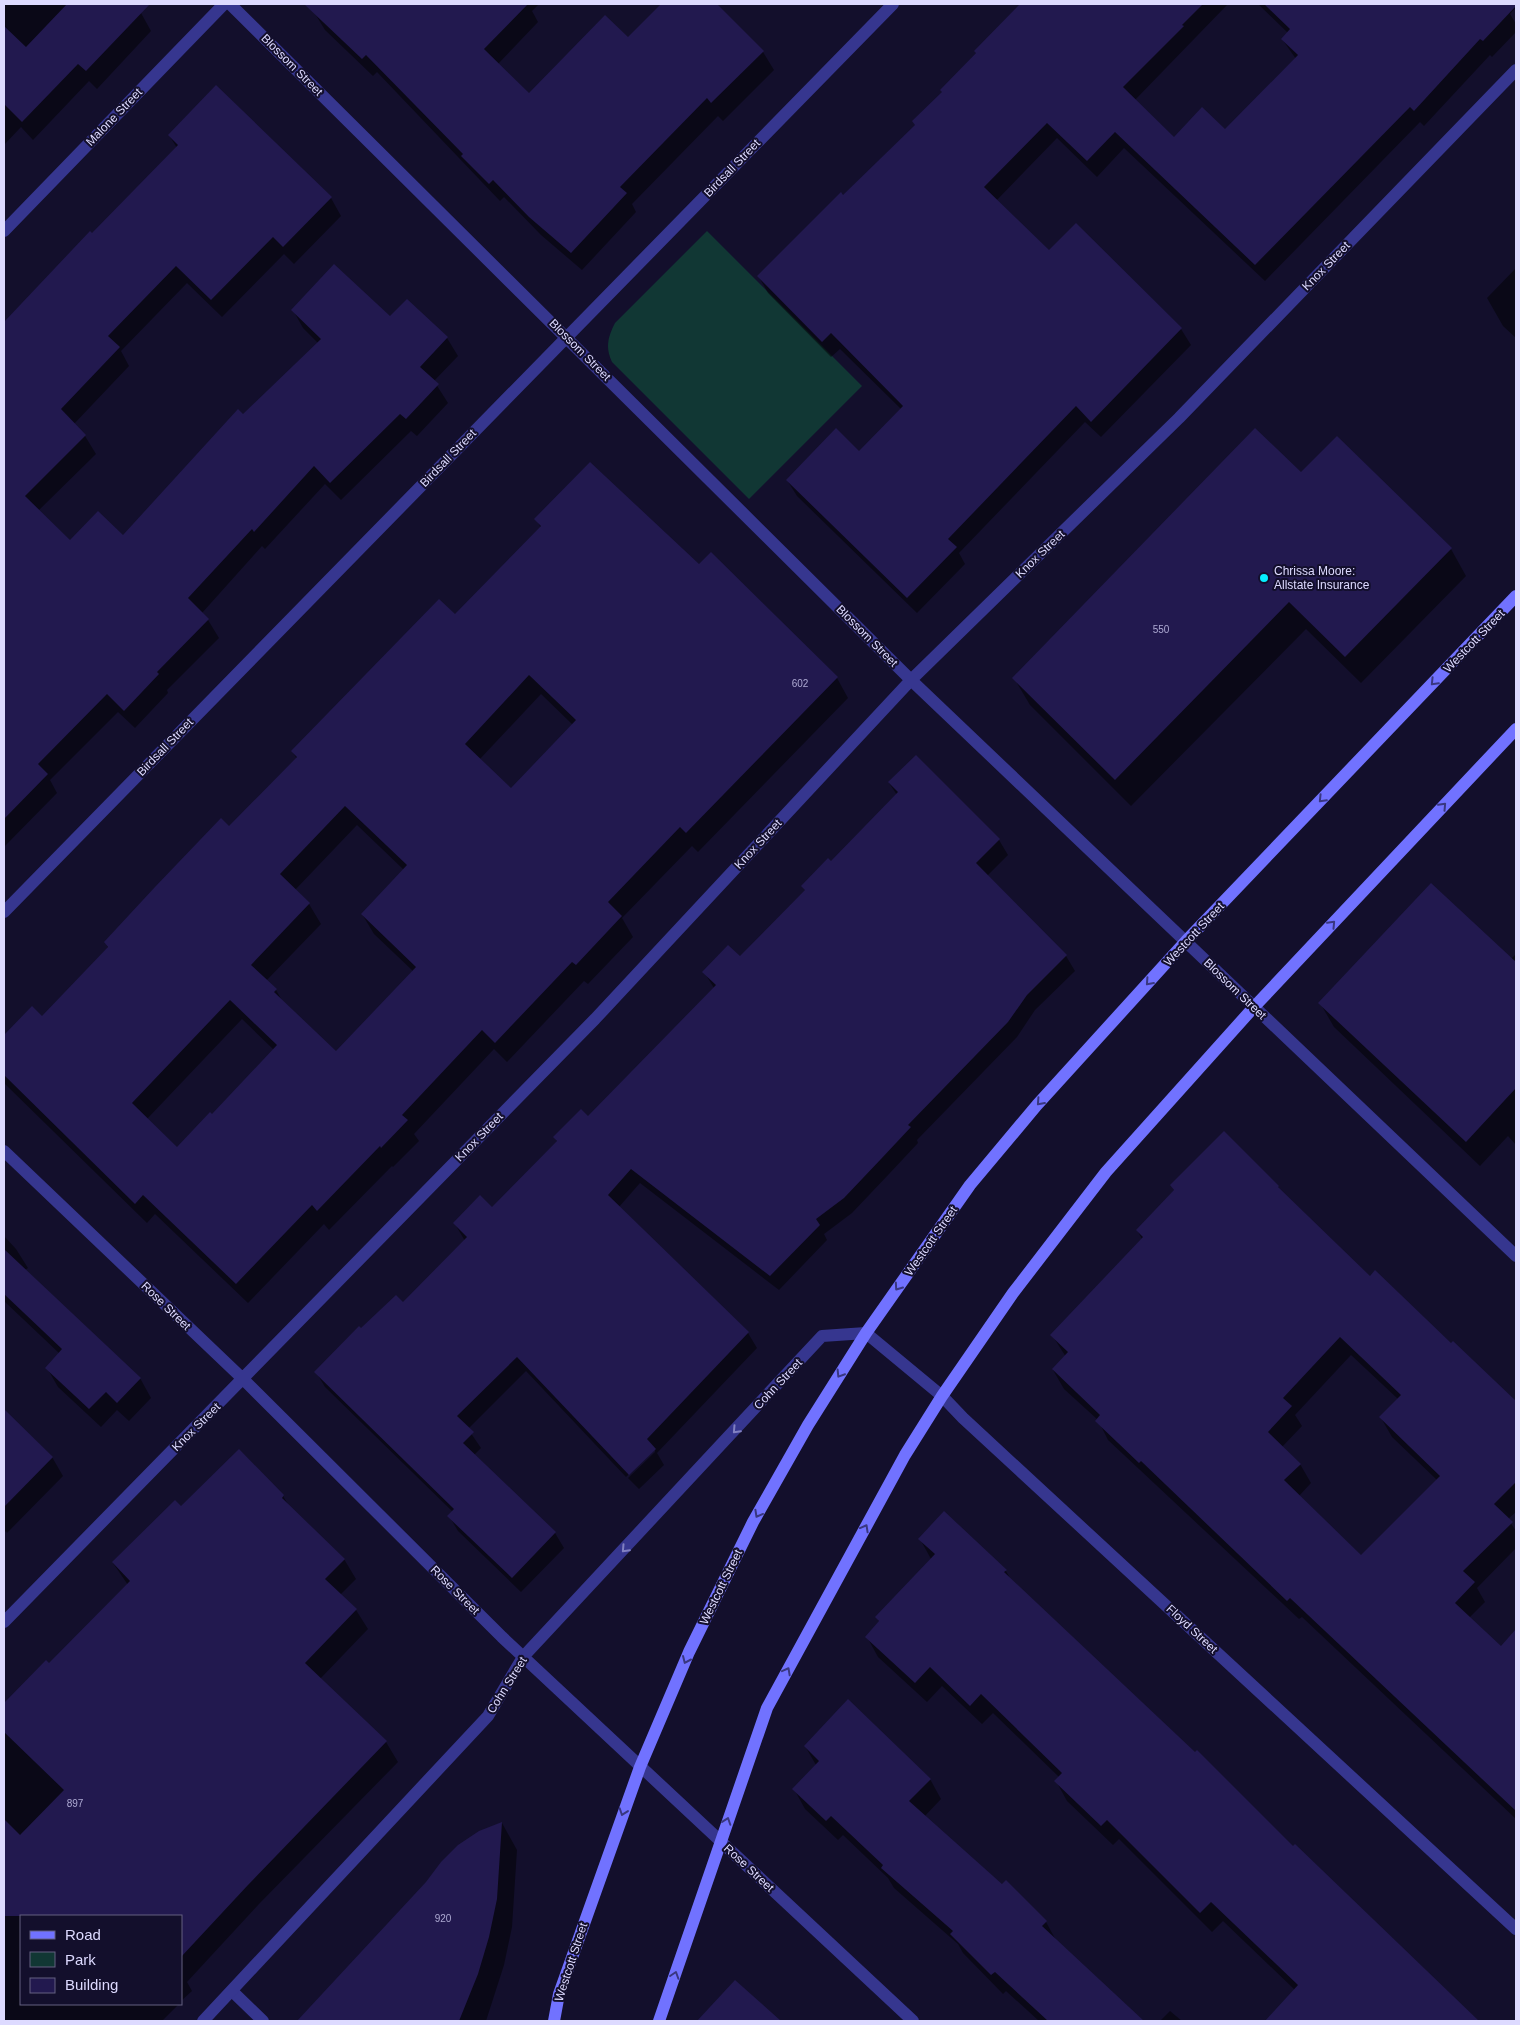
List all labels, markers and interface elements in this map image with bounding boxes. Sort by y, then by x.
street label: Blossom Street [258,31,326,99]
street label: Malone Street [83,85,145,149]
street label: Birdsall Street [701,136,763,200]
street label: Knox Street [1299,238,1353,293]
street label: Blossom Street [546,316,614,384]
street label: Birdsall Street [417,426,479,490]
street label: Knox Street [1013,527,1068,581]
place label: Chrissa Moore: Allstate Insurance [1274,564,1370,592]
marker: Chrissa Moore: Allstate Insurance [1258,572,1270,584]
street label: Blossom Street [833,602,901,670]
street label: Westcott Street [1441,606,1508,675]
house number: 550 [1153,624,1170,635]
one-way arrow [1431,676,1440,685]
house number: 602 [792,678,809,689]
street label: Birdsall Street [134,715,196,779]
one-way arrow [1319,794,1328,803]
one-way arrow [1437,803,1446,812]
street label: Knox Street [731,816,785,872]
street label: Westcott Street [1161,899,1227,969]
one-way arrow [1326,921,1335,930]
street label: Blossom Street [1201,956,1270,1023]
one-way arrow [1146,977,1155,986]
one-way arrow [1036,1097,1045,1106]
street label: Knox Street [452,1109,506,1164]
street label: Westcott Street [902,1203,961,1279]
street label: Rose Street [138,1279,194,1334]
one-way arrow [895,1281,904,1291]
street label: Cohn Street [751,1355,805,1412]
one-way arrow [837,1368,846,1377]
street label: Knox Street [169,1399,224,1454]
one-way arrow [732,1424,741,1433]
one-way arrow [754,1509,764,1518]
one-way arrow [859,1524,869,1533]
one-way arrow [622,1543,631,1552]
street label: Westcott Street [697,1547,746,1627]
street label: Rose Street [428,1563,483,1618]
street label: Floyd Street [1164,1602,1221,1657]
street label: Cohn Street [484,1654,530,1716]
one-way arrow [681,1655,692,1664]
one-way arrow [781,1667,791,1676]
house number: 897 [67,1798,84,1809]
one-way arrow [619,1808,629,1816]
one-way arrow [721,1817,731,1826]
street label: Rose Street [721,1841,777,1895]
house number: 920 [435,1913,452,1924]
legend [20,1915,182,2005]
street label: Westcott Street [552,1920,591,2003]
text: Road [65,1926,101,1943]
text: Park [65,1951,96,1968]
one-way arrow [669,1971,679,1980]
text: Building [65,1976,118,1993]

